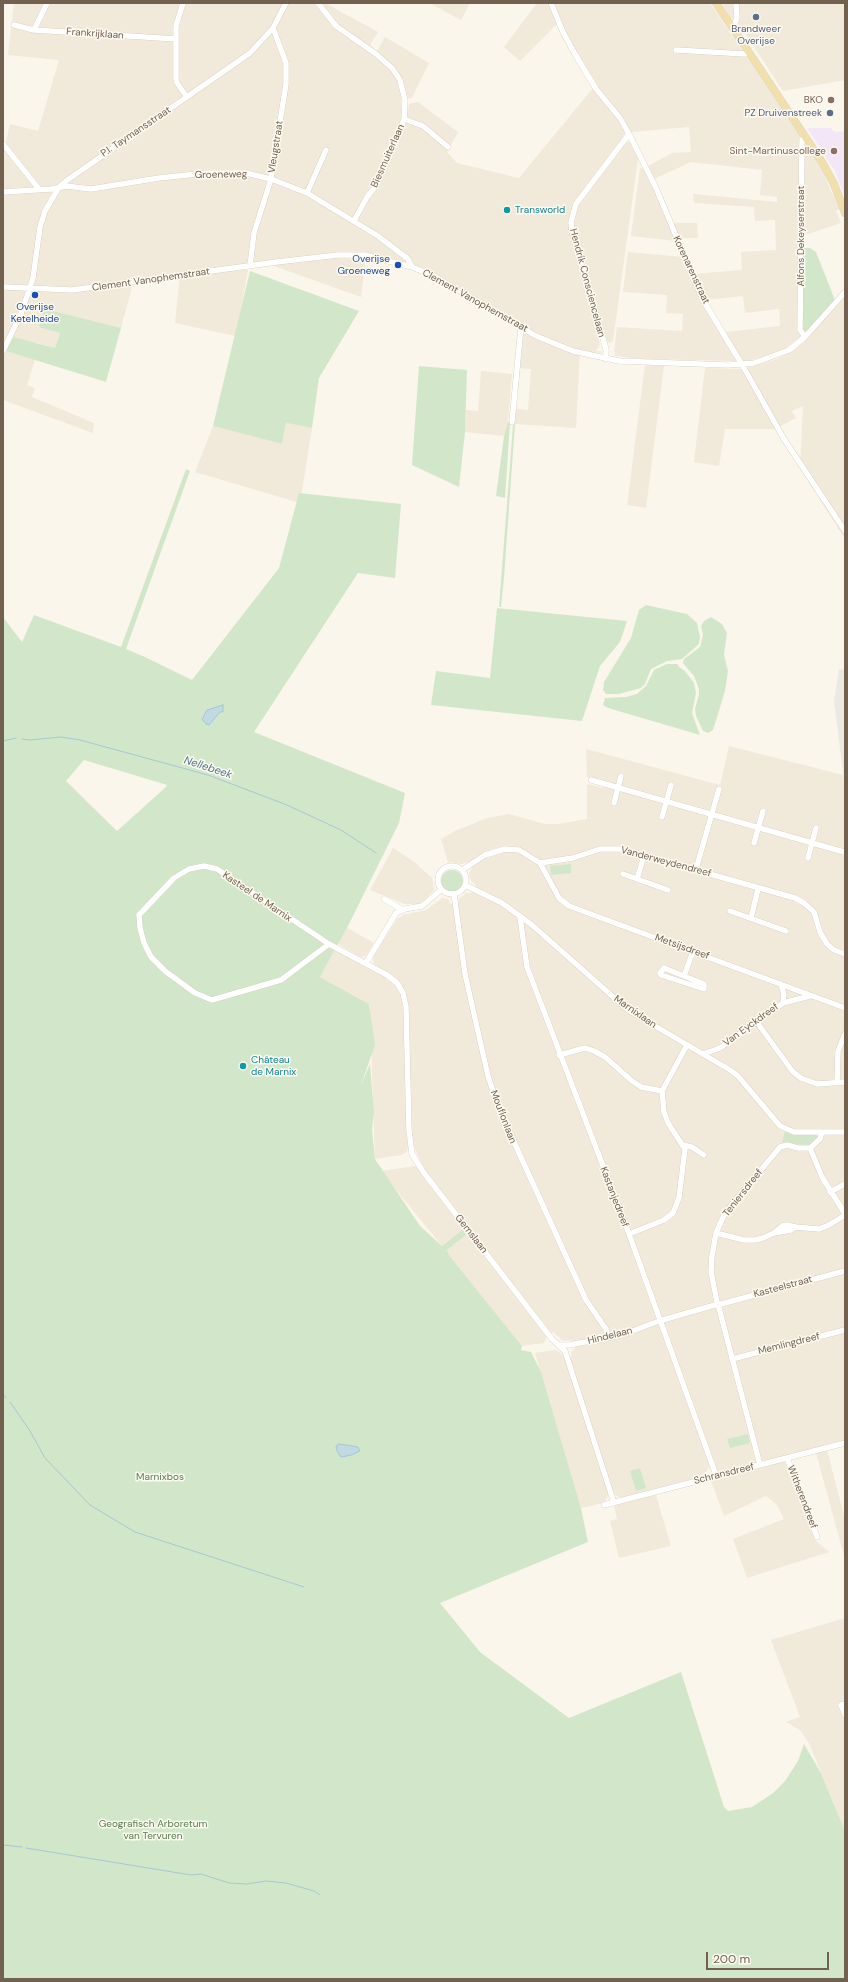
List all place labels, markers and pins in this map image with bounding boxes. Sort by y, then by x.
marker: Brandweer Overijse [751,12,761,22]
place label: Brandweer Overijse [731,23,781,46]
place label: BKO [804,94,823,106]
marker: BKO [826,95,836,105]
place label: PZ Druivenstreek [745,107,822,119]
marker: PZ Druivenstreek [825,108,835,118]
place label: Sint-Martinuscollege [730,145,826,157]
marker: Sint-Martinuscollege [829,146,839,156]
place label: Transworld [515,204,565,216]
marker: Transworld [502,205,512,215]
place label: Overijse Groeneweg [337,253,390,276]
marker: Overijse Groeneweg [393,260,403,270]
marker: Overijse Ketelheide [30,290,40,300]
place label: Overijse Ketelheide [11,301,59,324]
place label: Château de Marnix [251,1054,296,1078]
marker: Château de Marnix [238,1061,248,1071]

